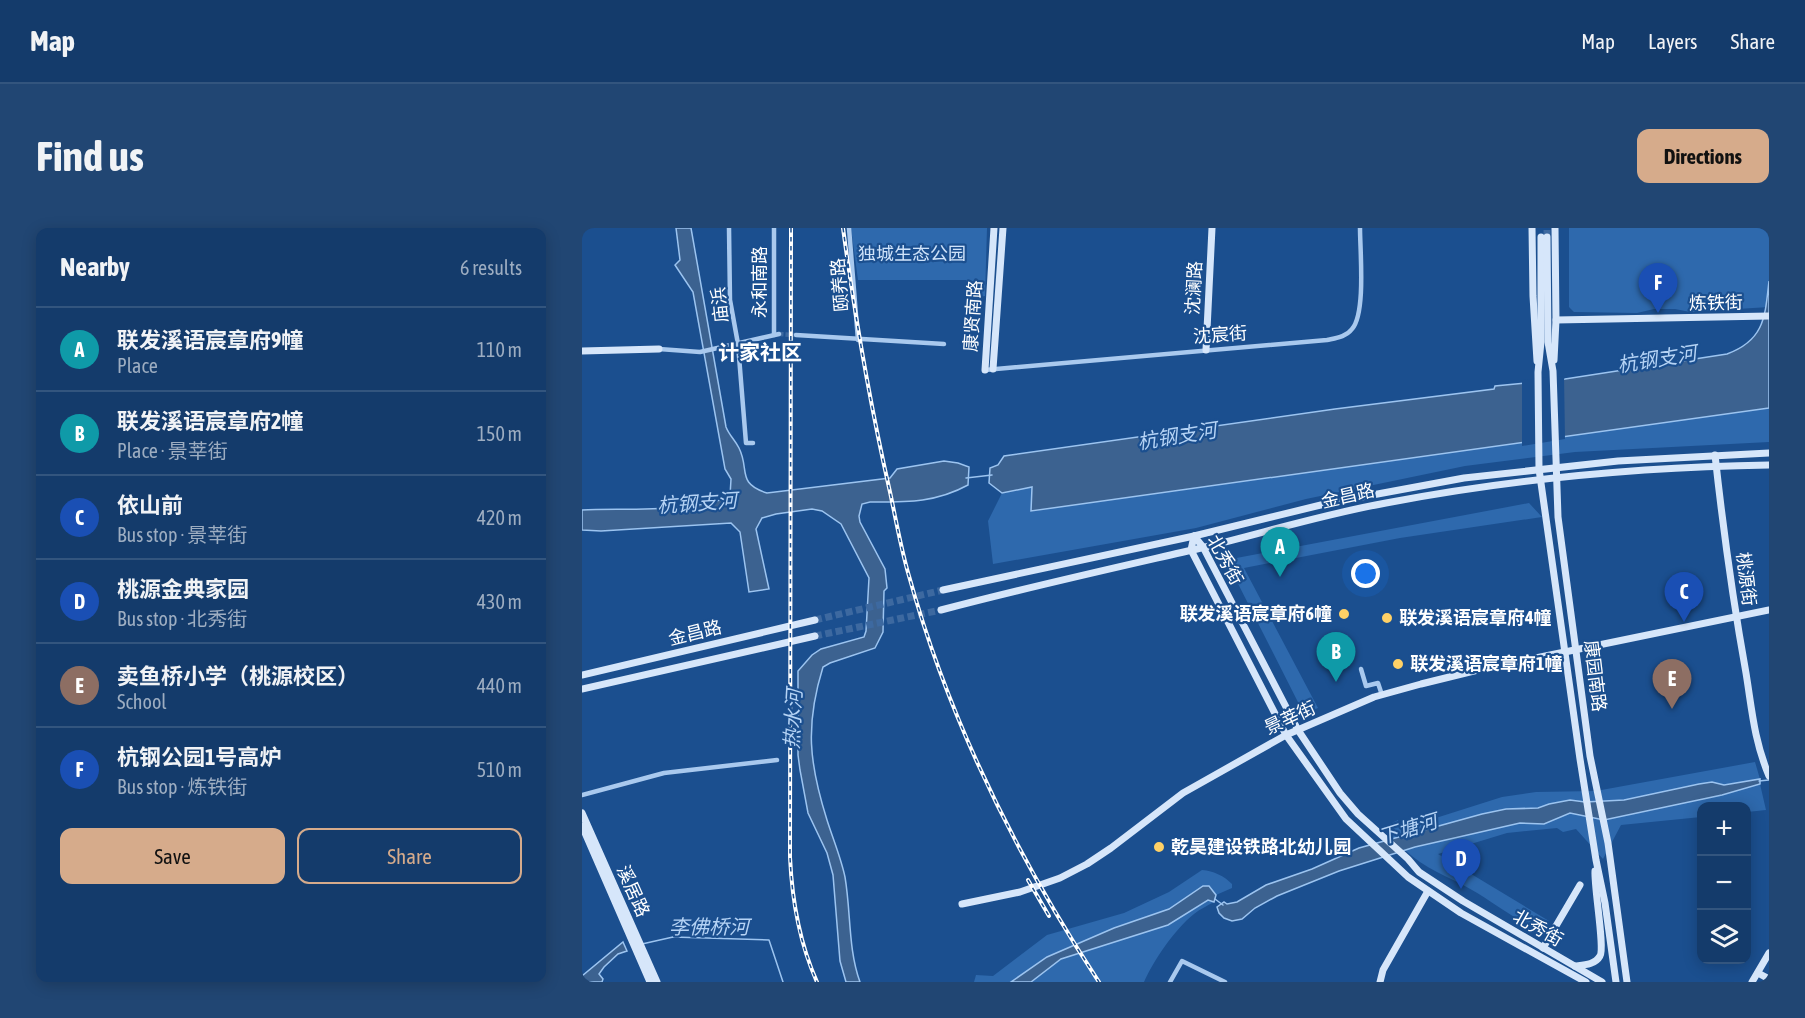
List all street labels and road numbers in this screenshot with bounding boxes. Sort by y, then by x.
street label: 永和南路 [749,246,770,318]
street label: 颐养路 [827,257,852,313]
street label: 沈澜路 [1182,260,1205,315]
street label: 康贤南路 [960,279,985,353]
street label: 庙浜 [707,286,732,324]
street label: 炼铁街 [1689,292,1743,313]
street label: 沈宸街 [1192,322,1248,347]
street label: 金昌路 [1319,479,1377,512]
street label: 北秀街 [1203,531,1248,588]
street label: 桃源街 [1733,551,1760,607]
street label: 金昌路 [666,616,724,649]
street label: 康园南路 [1581,639,1610,713]
street label: 景莘街 [1261,697,1319,738]
street label: 溪居路 [613,862,654,920]
street label: 北秀街 [1510,905,1567,950]

